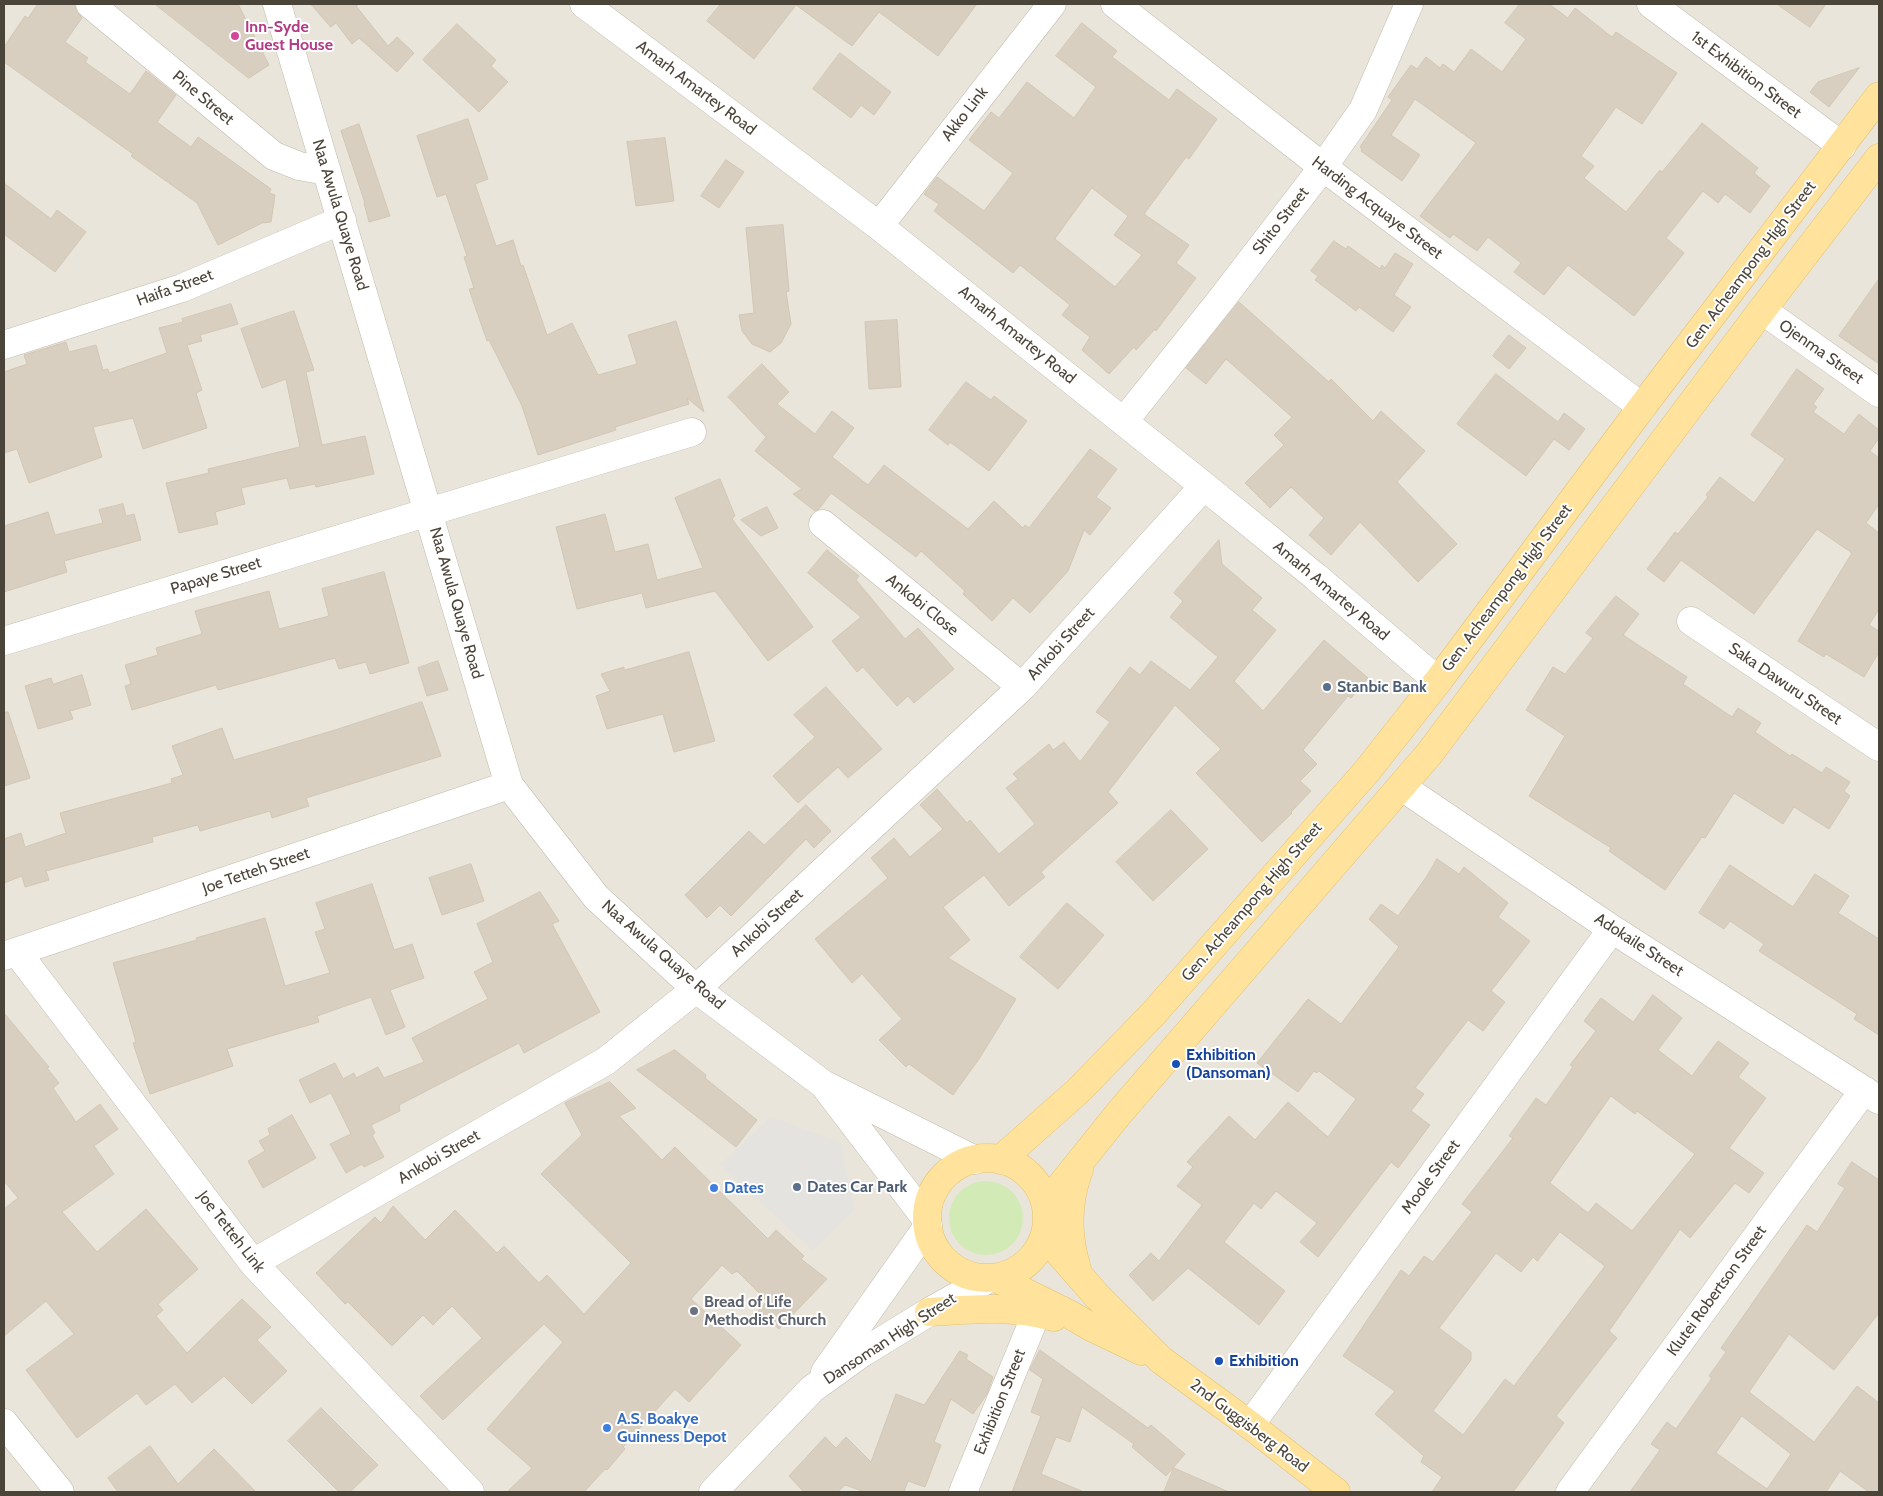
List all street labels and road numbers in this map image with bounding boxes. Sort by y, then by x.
street label: 1st Exhibition Street [1687,27,1805,123]
street label: Amarh Amartey Road [632,37,760,139]
street label: Pine Street [168,67,238,129]
street label: Akko Link [938,83,992,145]
street label: Naa Awula Quaye Road [308,137,372,293]
street label: Harding Acquaye Street [1308,153,1446,263]
street label: Gen. Acheampong High Street [1682,178,1820,352]
street label: Shito Street [1249,184,1313,258]
street label: Haifa Street [134,265,216,311]
street label: Amarh Amartey Road [954,282,1080,388]
street label: Ojenma Street [1775,316,1867,388]
street label: Gen. Acheampong High Street [1438,501,1576,675]
street label: Naa Awula Quaye Road [425,525,487,681]
street label: Amarh Amartey Road [1269,537,1393,645]
street label: Papaye Street [168,553,264,599]
street label: Ankobi Close [882,570,962,640]
street label: Ankobi Street [1023,604,1099,684]
street label: Saka Dawuru Street [1725,639,1845,729]
street label: Gen. Acheampong High Street [1178,819,1326,985]
street label: Joe Tetteh Street [200,844,312,898]
street label: Ankobi Street [727,885,807,961]
street label: Naa Awula Quaye Road [597,896,729,1014]
street label: Adokaile Street [1591,909,1687,981]
street label: Ankobi Street [395,1126,483,1188]
street label: Moole Street [1398,1136,1464,1218]
street label: Joe Tetteh Link [193,1187,269,1277]
street label: Klutei Robertson Street [1663,1222,1771,1360]
street label: Dansoman High Street [820,1289,960,1389]
street label: Exhibition Street [970,1346,1030,1458]
street label: 2nd Guggisberg Road [1186,1375,1312,1477]

